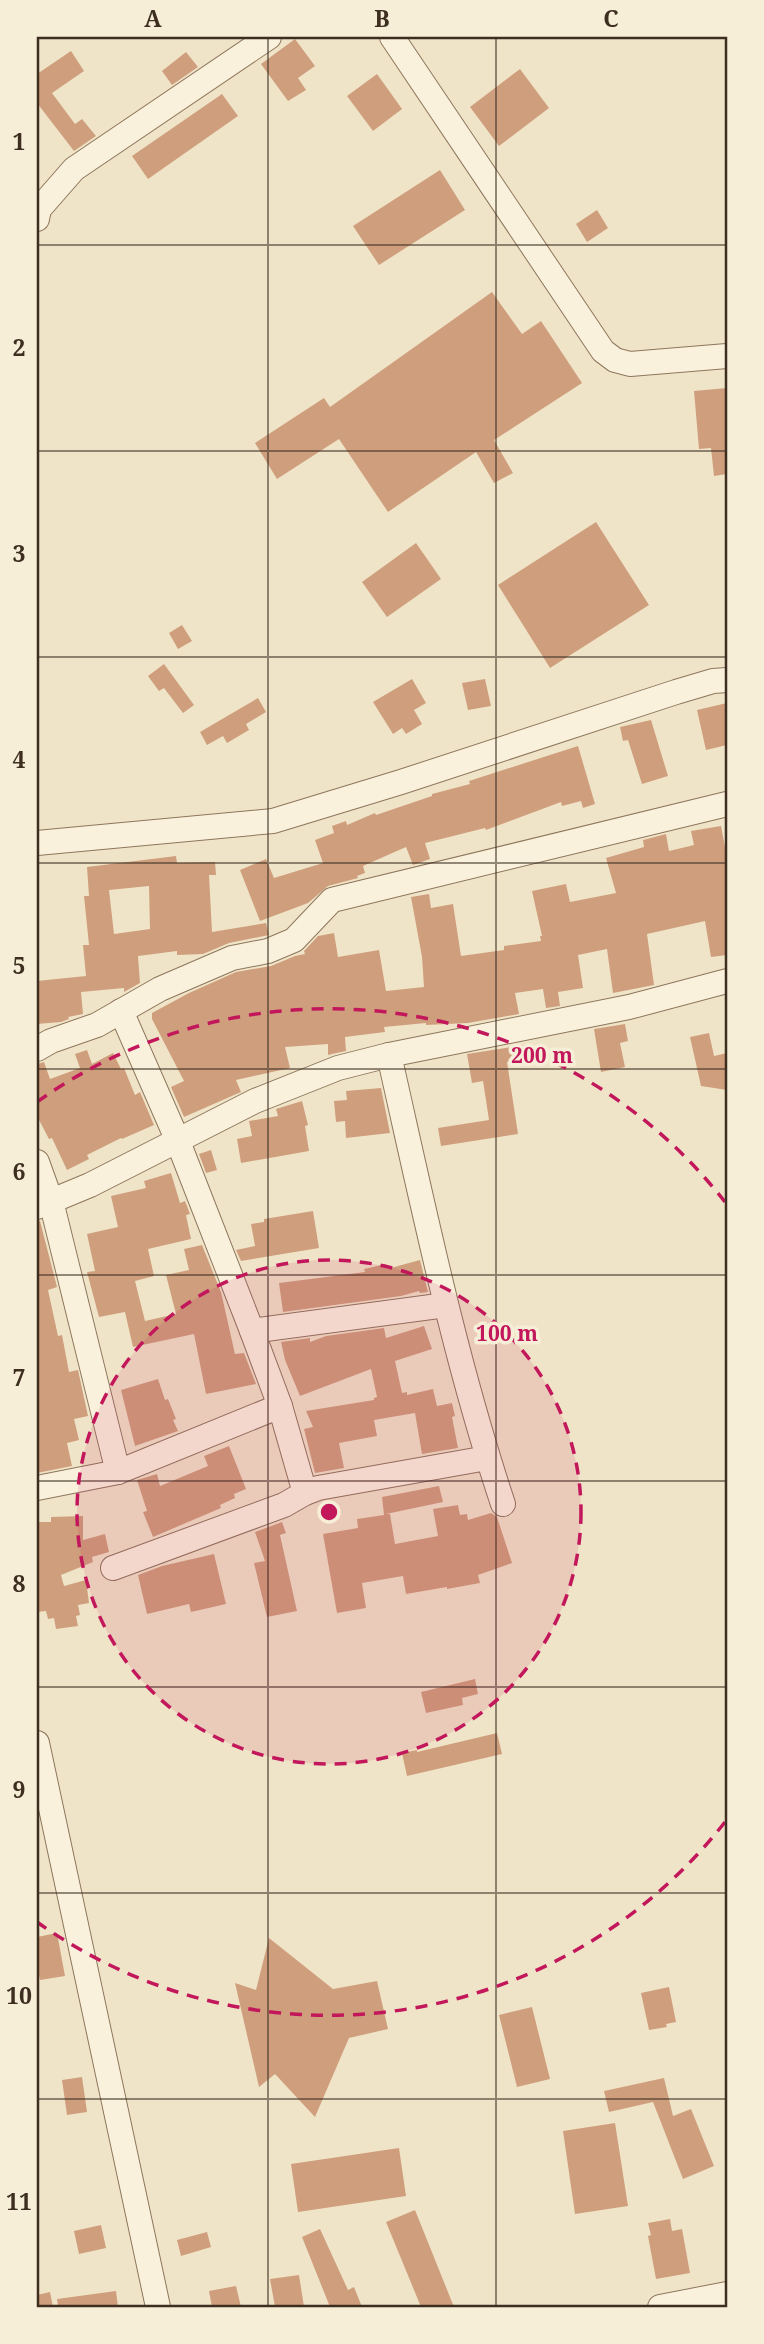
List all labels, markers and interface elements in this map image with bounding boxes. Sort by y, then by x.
text: A [144,2,162,34]
text: B [374,2,390,34]
text: C [603,2,619,34]
text: 1 [13,125,26,157]
text: 2 [13,331,26,363]
text: 3 [13,537,26,569]
text: 4 [13,743,26,775]
text: 5 [13,949,26,981]
text: 200 m [511,1041,573,1069]
text: 6 [13,1155,26,1187]
text: 100 m [476,1319,538,1347]
text: 7 [13,1361,26,1393]
centre of rings [317,1500,341,1524]
text: 8 [13,1567,26,1599]
text: 9 [13,1773,26,1805]
text: 10 [6,1979,32,2011]
text: 11 [6,2185,32,2217]

